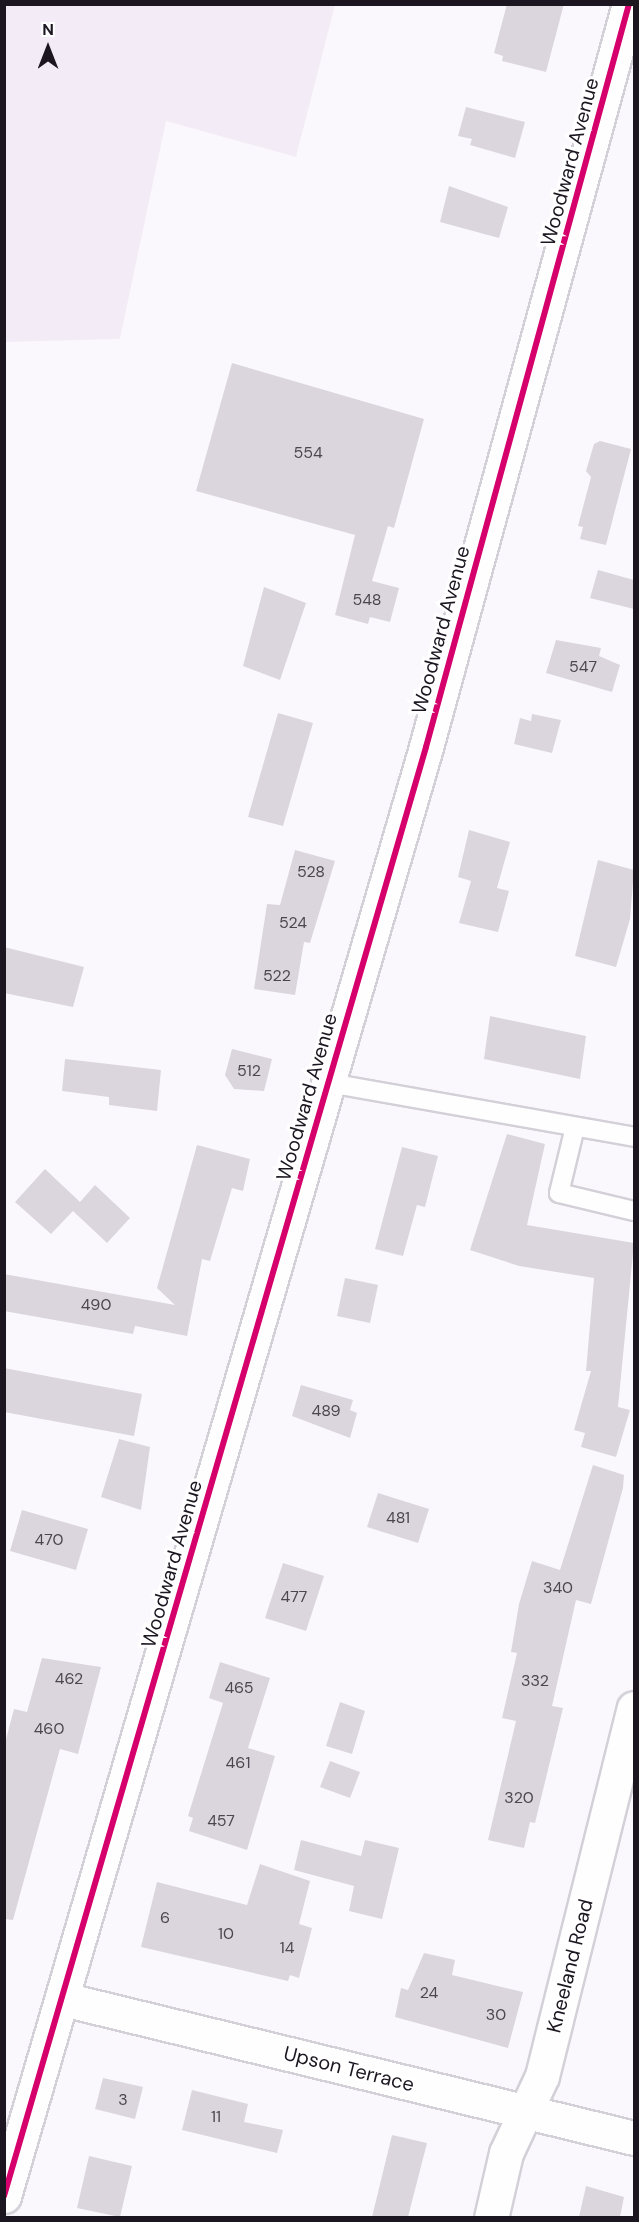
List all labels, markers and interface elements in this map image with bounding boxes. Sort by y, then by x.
north arrow [18,18,78,78]
text: N [42,19,54,40]
street label: Woodward Avenue [536,75,604,249]
house number: 554 [293,443,323,463]
street label: Woodward Avenue [407,543,475,717]
house number: 548 [352,590,382,610]
house number: 547 [569,657,597,677]
house number: 528 [297,862,325,882]
house number: 524 [279,913,307,933]
house number: 522 [263,966,291,986]
street label: Woodward Avenue [272,1010,342,1184]
house number: 512 [237,1061,261,1081]
house number: 490 [81,1295,111,1315]
house number: 489 [311,1401,341,1421]
street label: Woodward Avenue [137,1477,207,1651]
house number: 481 [386,1508,410,1528]
house number: 470 [35,1530,63,1550]
house number: 340 [543,1578,573,1598]
house number: 477 [281,1587,307,1607]
house number: 462 [55,1669,83,1689]
house number: 332 [521,1671,549,1691]
house number: 465 [224,1678,254,1698]
house number: 460 [34,1719,64,1739]
house number: 461 [226,1753,250,1773]
house number: 320 [504,1788,534,1808]
house number: 457 [207,1811,235,1831]
street label: Kneeland Road [542,1897,598,2035]
house number: 6 [160,1908,170,1928]
house number: 10 [218,1924,234,1944]
house number: 14 [280,1938,294,1958]
house number: 24 [420,1983,438,2003]
house number: 30 [486,2005,506,2025]
street label: Upson Terrace [281,2041,417,2097]
house number: 3 [118,2090,128,2110]
house number: 11 [211,2107,221,2127]

